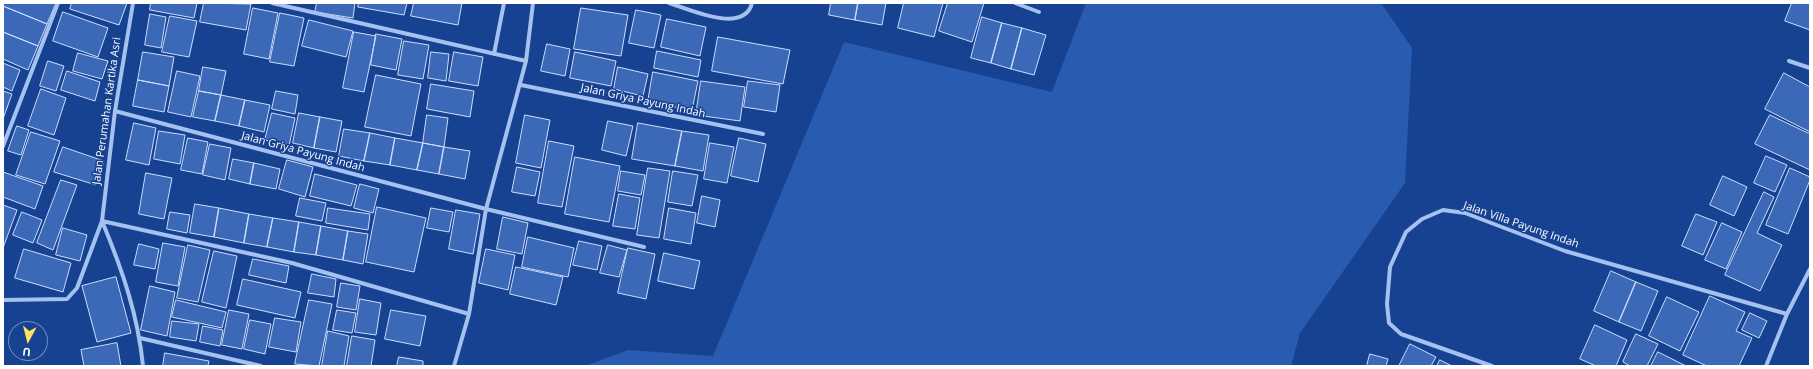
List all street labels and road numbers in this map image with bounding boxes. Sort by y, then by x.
street label: Jalan Perumahan Kartika Asri [90,36,124,186]
street label: Jalan Griya Payung Indah [579,81,707,121]
street label: Jalan Griya Payung Indah [240,129,366,175]
street label: Jalan Villa Payung Indah [1461,199,1581,251]

